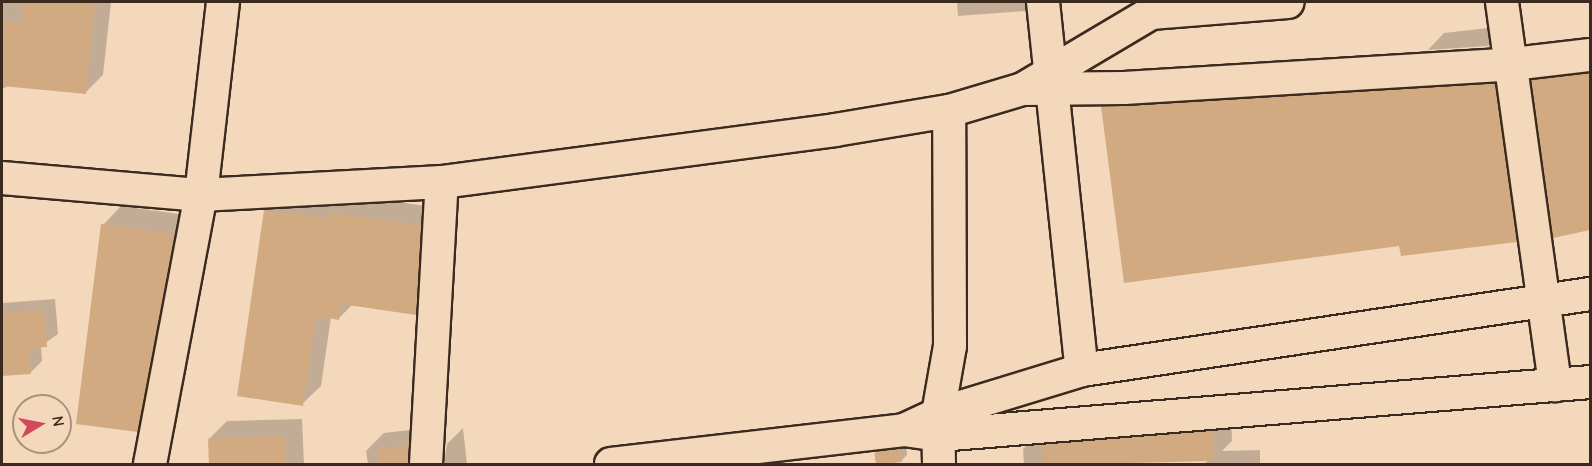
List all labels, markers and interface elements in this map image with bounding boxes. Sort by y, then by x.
north arrow [12,394,72,454]
text: N [48,415,68,428]

